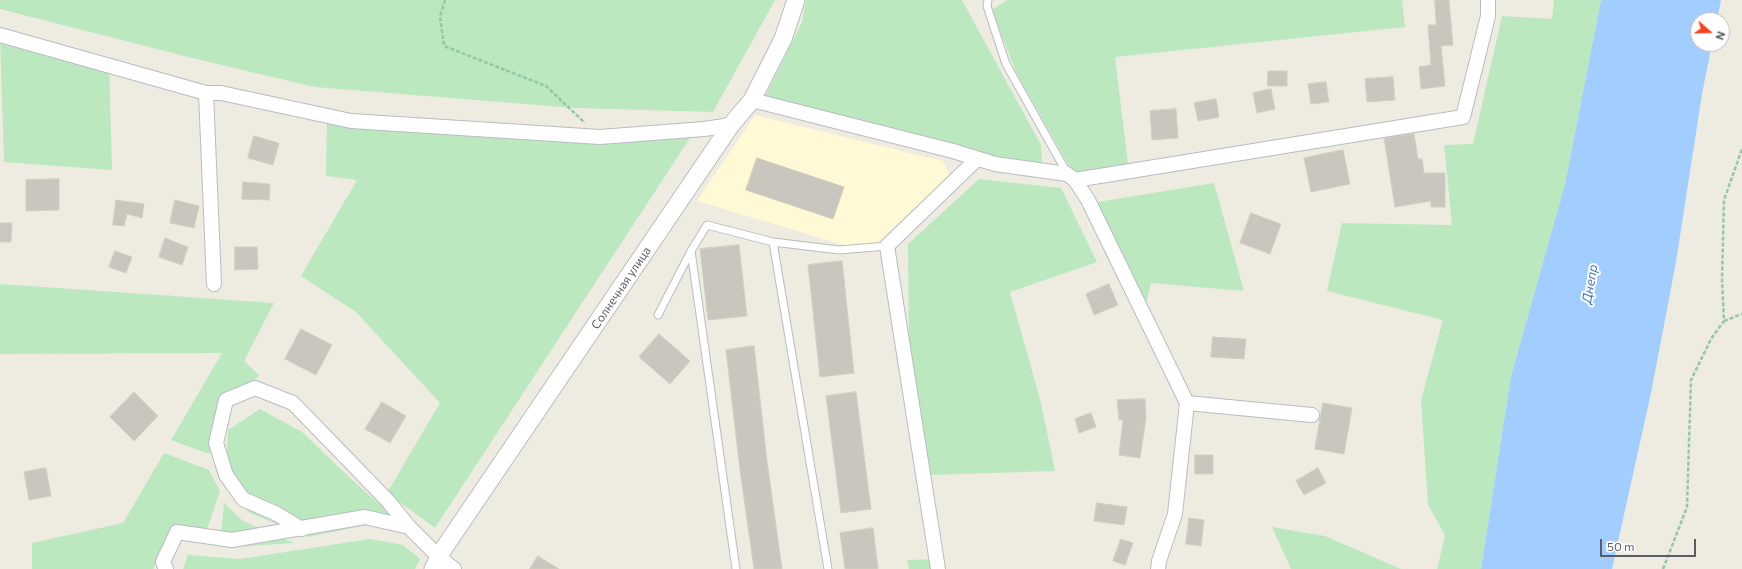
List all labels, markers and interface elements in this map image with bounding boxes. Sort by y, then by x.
north arrow [1690,12,1730,52]
text: N [1713,30,1728,42]
street label: Солнечная улица [588,244,654,332]
water label: Днепр [1579,263,1601,305]
scale bar [1602,531,1698,557]
text: 50 m [1607,539,1635,553]

